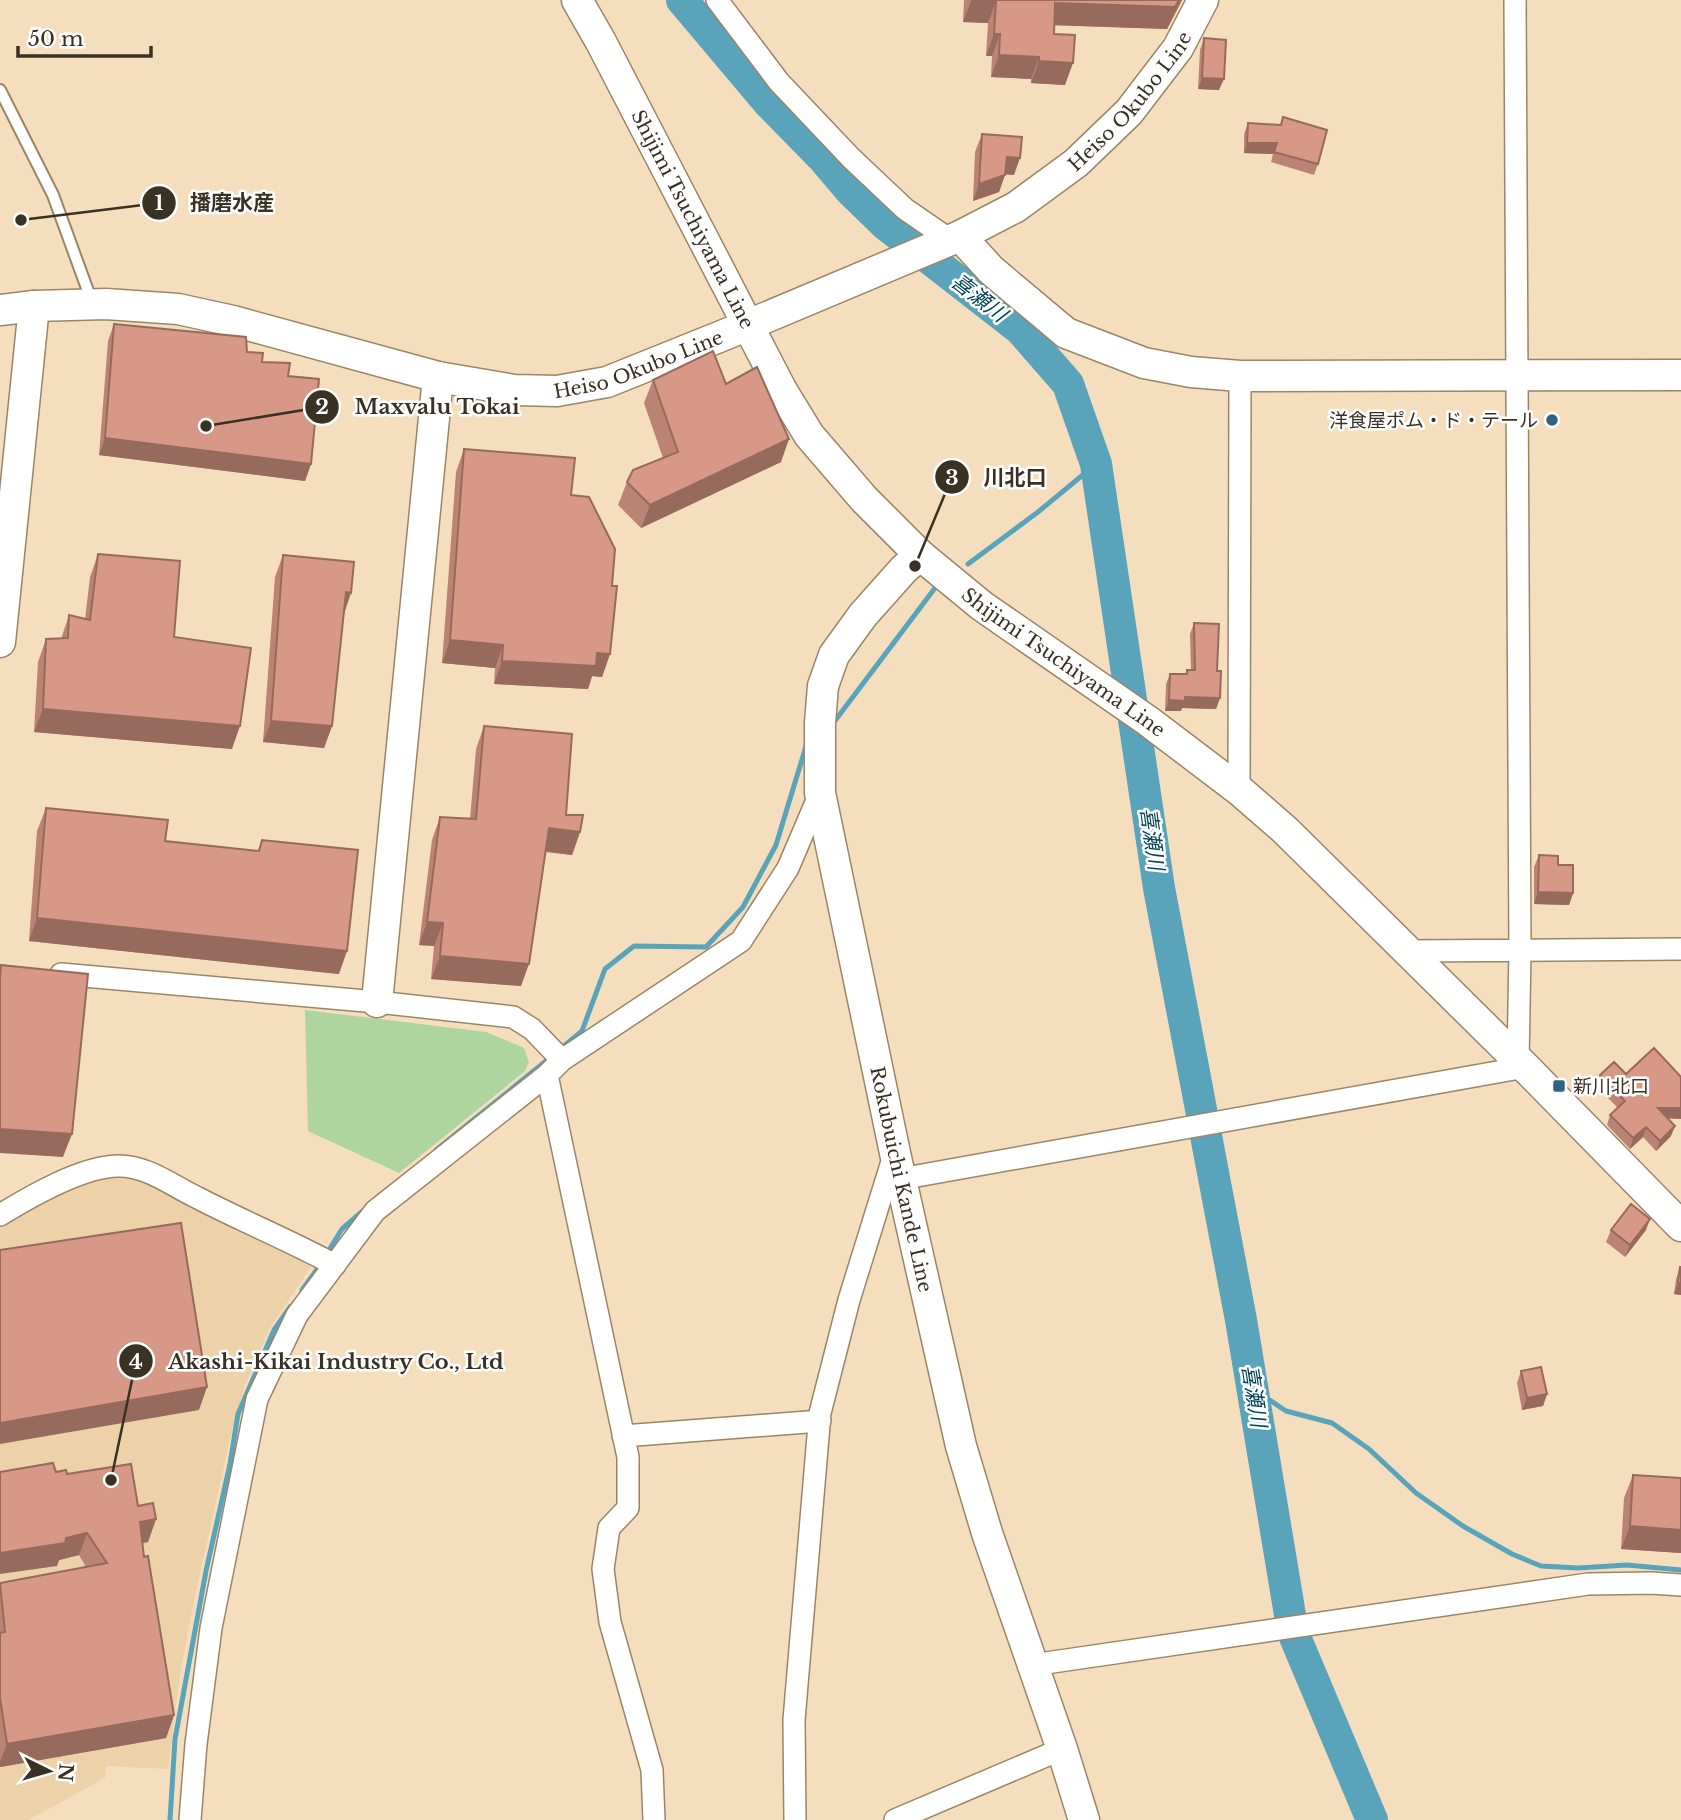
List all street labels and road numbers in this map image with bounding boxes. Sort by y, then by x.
street label: Heiso Okubo Line [1063,27,1196,176]
street label: Shijimi Tsuchiyama Line [627,106,759,332]
street label: Heiso Okubo Line [552,325,726,403]
street label: Shijimi Tsuchiyama Line [957,583,1170,741]
street label: Rokubuichi Kande Line [866,1064,937,1294]

